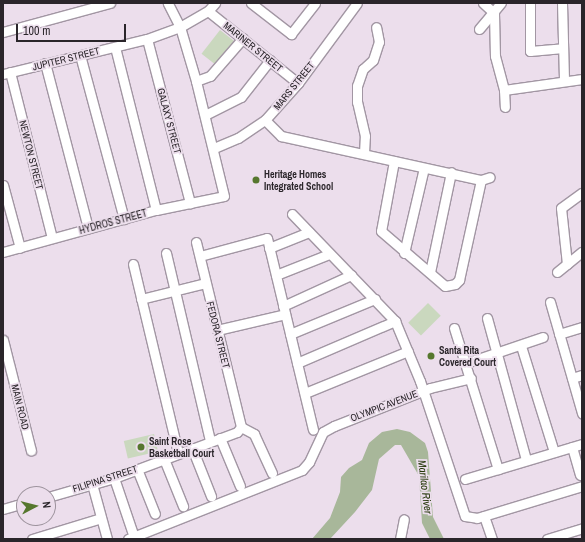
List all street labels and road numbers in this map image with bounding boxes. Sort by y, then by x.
street label: MARINER STREET [221,20,285,74]
street label: JUPITER STREET [31,45,101,73]
street label: MARS STREET [271,60,317,112]
street label: GALAXY STREET [154,87,184,155]
street label: NEWTON STREET [17,119,45,191]
street label: HYDROS STREET [78,207,148,237]
street label: FEDORA STREET [204,300,232,370]
street label: MAIN ROAD [9,383,31,431]
street label: OLYMPIC AVENUE [348,388,420,424]
street label: FILIPINA STREET [71,463,139,495]

